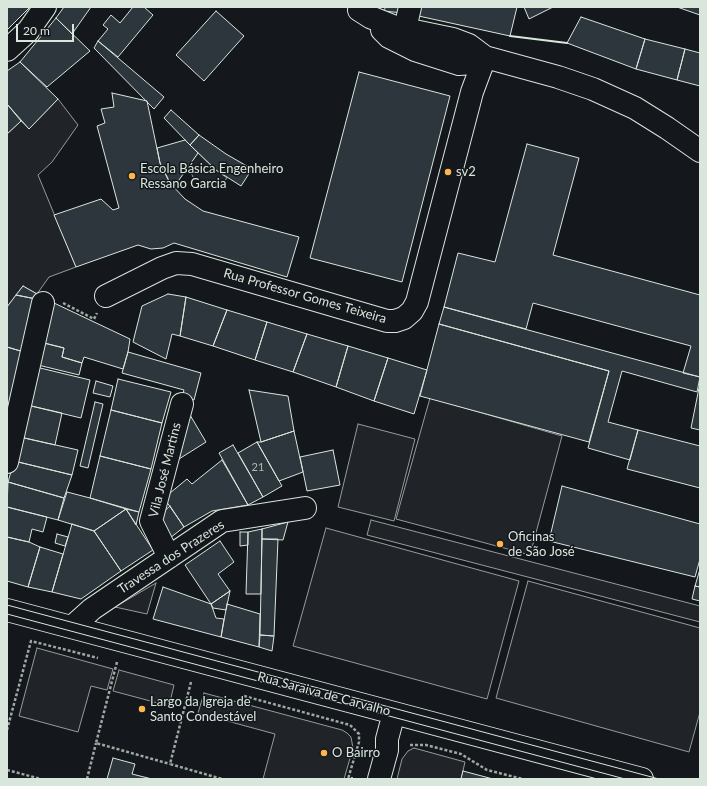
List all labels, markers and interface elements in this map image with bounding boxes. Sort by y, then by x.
scale bar [18,16,76,42]
text: 20 m [23,23,50,38]
place label: Escola Básica Engenheiro Ressano Garcia [140,161,283,192]
place label: sv2 [456,164,476,180]
marker: sv2 [443,167,453,177]
marker: Escola Básica Engenheiro Ressano Garcia [127,171,137,181]
street label: Rua Professor Gomes Teixeira [222,265,388,327]
street label: Vila José Martins [146,421,184,519]
house number: 21 [252,460,264,474]
street label: Travessa dos Prazeres [115,517,227,597]
place label: Oficinas de São José [508,529,575,560]
marker: Oficinas de São José [495,539,505,549]
street label: Rua Saraiva de Carvalho [256,669,392,719]
place label: Largo da Igreja de Santo Condestável [150,694,256,725]
marker: Largo da Igreja de Santo Condestável [137,704,147,714]
place label: O Bairro [332,745,380,761]
marker: O Bairro [319,748,329,758]

